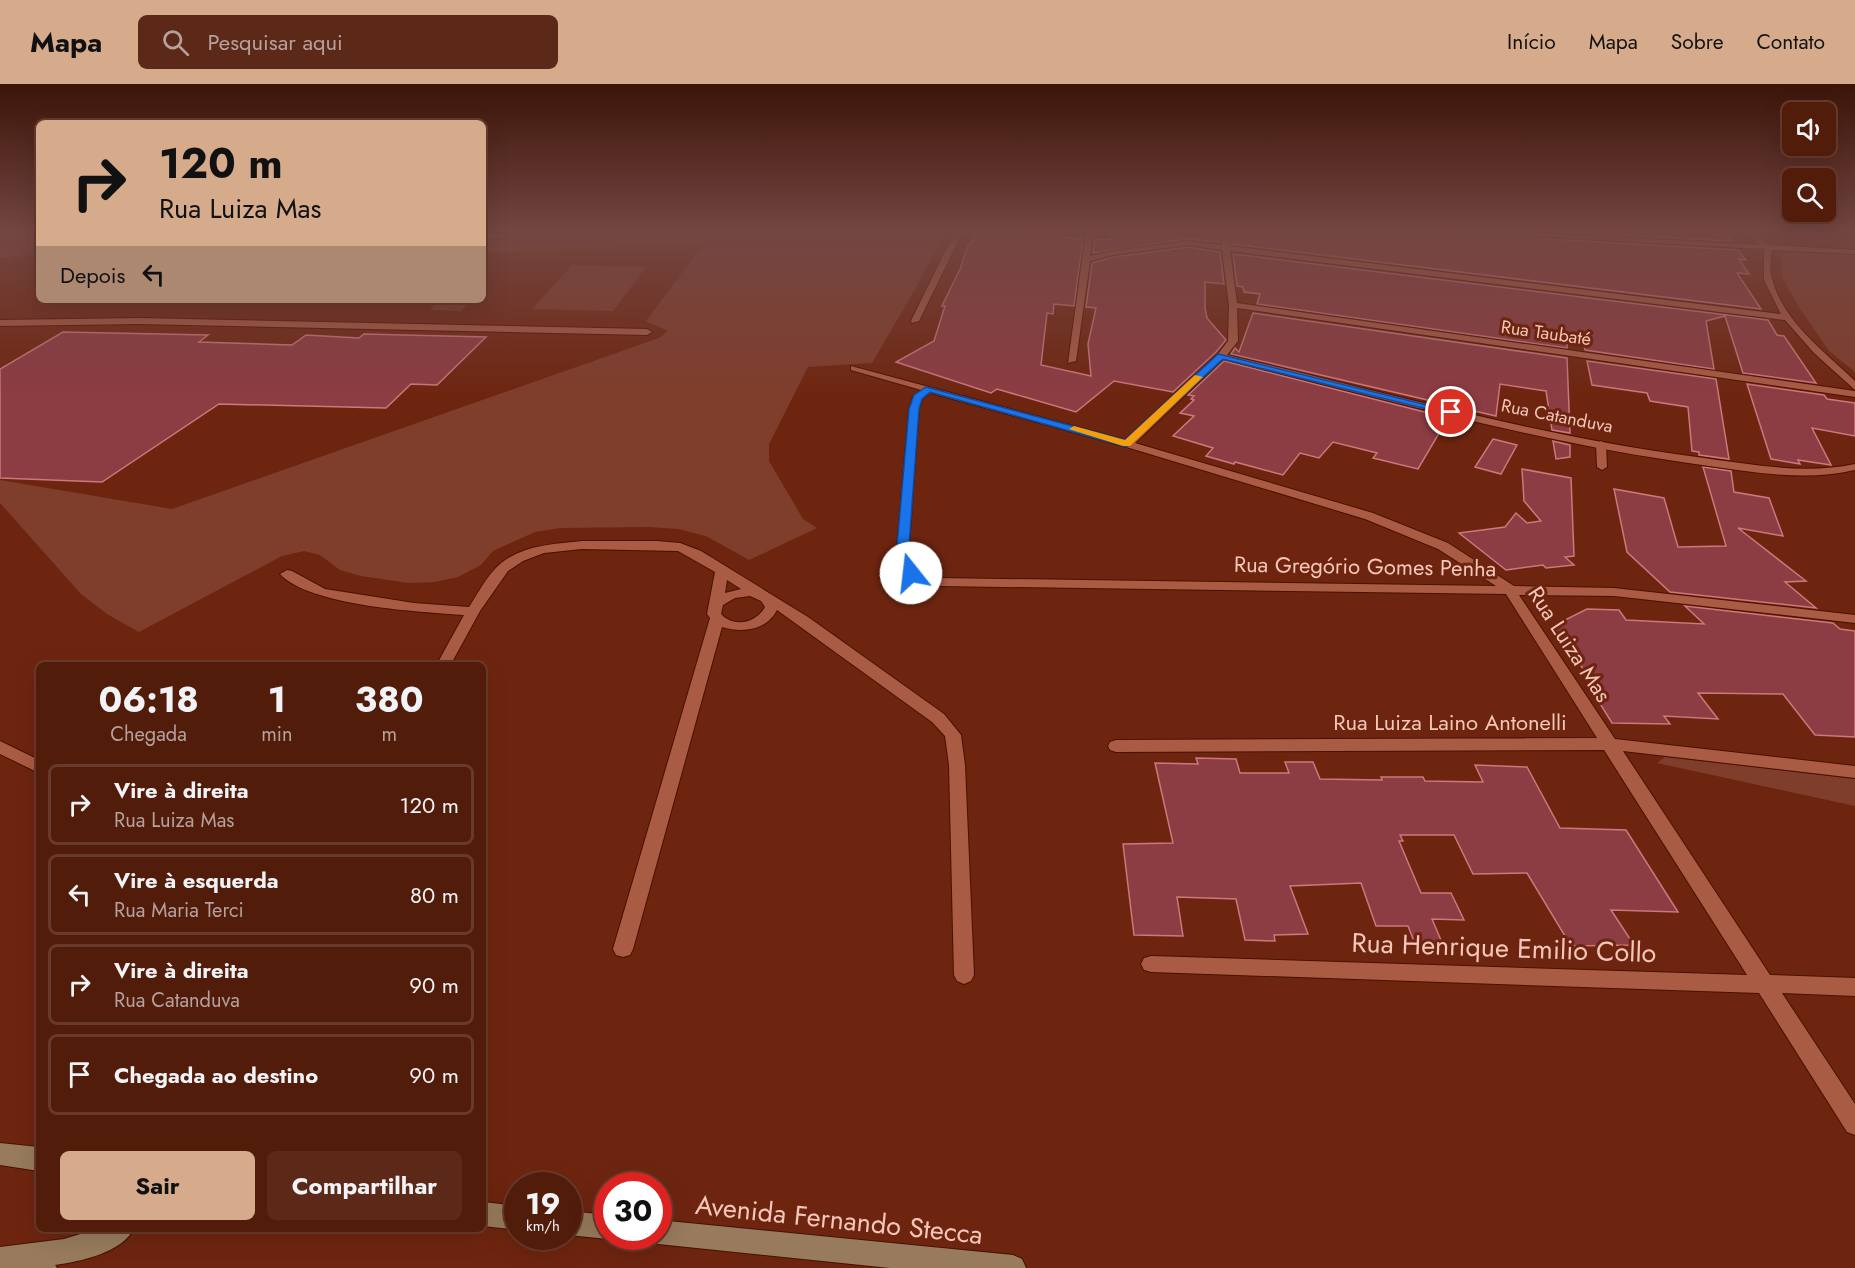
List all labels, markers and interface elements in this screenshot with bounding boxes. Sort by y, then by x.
search box [138,15,558,69]
text: Mapa [30,22,102,63]
icon: search [159,26,192,59]
text: Pesquisar aqui [207,26,343,58]
text: Início [1507,27,1556,57]
text: Mapa [1589,27,1638,57]
text: Sobre [1671,27,1723,57]
text: Contato [1756,27,1825,57]
map controls [1782,102,1836,222]
button: sound [1782,102,1836,156]
text: 120 m [159,133,283,194]
icon: right [60,144,138,222]
button: search [1782,168,1836,222]
text: Rua Luiza Mas [159,189,321,228]
icon: left [137,258,170,291]
text: Depois [60,259,125,291]
street label: Rua Taubaté [1499,314,1593,352]
pin [1425,386,1476,437]
street label: Rua Catanduva [1499,392,1615,440]
icon: arrive [1434,395,1467,428]
position arrow [879,541,943,605]
street label: Rua Gregório Gomes Penha [1233,548,1497,584]
street label: Rua Luiza Mas [1521,580,1620,708]
text: 06:18 [98,673,199,725]
text: 1 [268,673,286,725]
text: 380 [355,673,424,725]
street label: Rua Luiza Laino Antonelli [1333,706,1567,738]
text: Chegada [110,720,187,749]
text: min [261,720,292,749]
text: m [381,720,397,749]
text: Vire à direita [114,774,249,806]
icon: right [63,788,96,821]
text: 120 m [400,789,459,821]
text: Rua Luiza Mas [114,806,234,835]
text: Vire à esquerda [114,864,279,896]
icon: left [63,878,96,911]
text: 80 m [410,879,459,911]
text: Rua Maria Terci [114,896,244,925]
street label: Rua Henrique Emilio Collo [1351,923,1657,972]
text: Vire à direita [114,954,249,986]
icon: right [63,968,96,1001]
text: 90 m [409,969,459,1001]
text: Rua Catanduva [114,986,240,1015]
icon: arrive [63,1058,96,1091]
text: Chegada ao destino [114,1059,318,1091]
text: 90 m [409,1059,459,1091]
button: Sair [60,1151,255,1220]
button: Compartilhar [267,1151,462,1220]
speed limit sign: 30 [594,1172,672,1250]
text: 19 [525,1182,561,1225]
street label: Avenida Fernando Stecca [693,1185,985,1254]
text: km/h [526,1215,560,1237]

